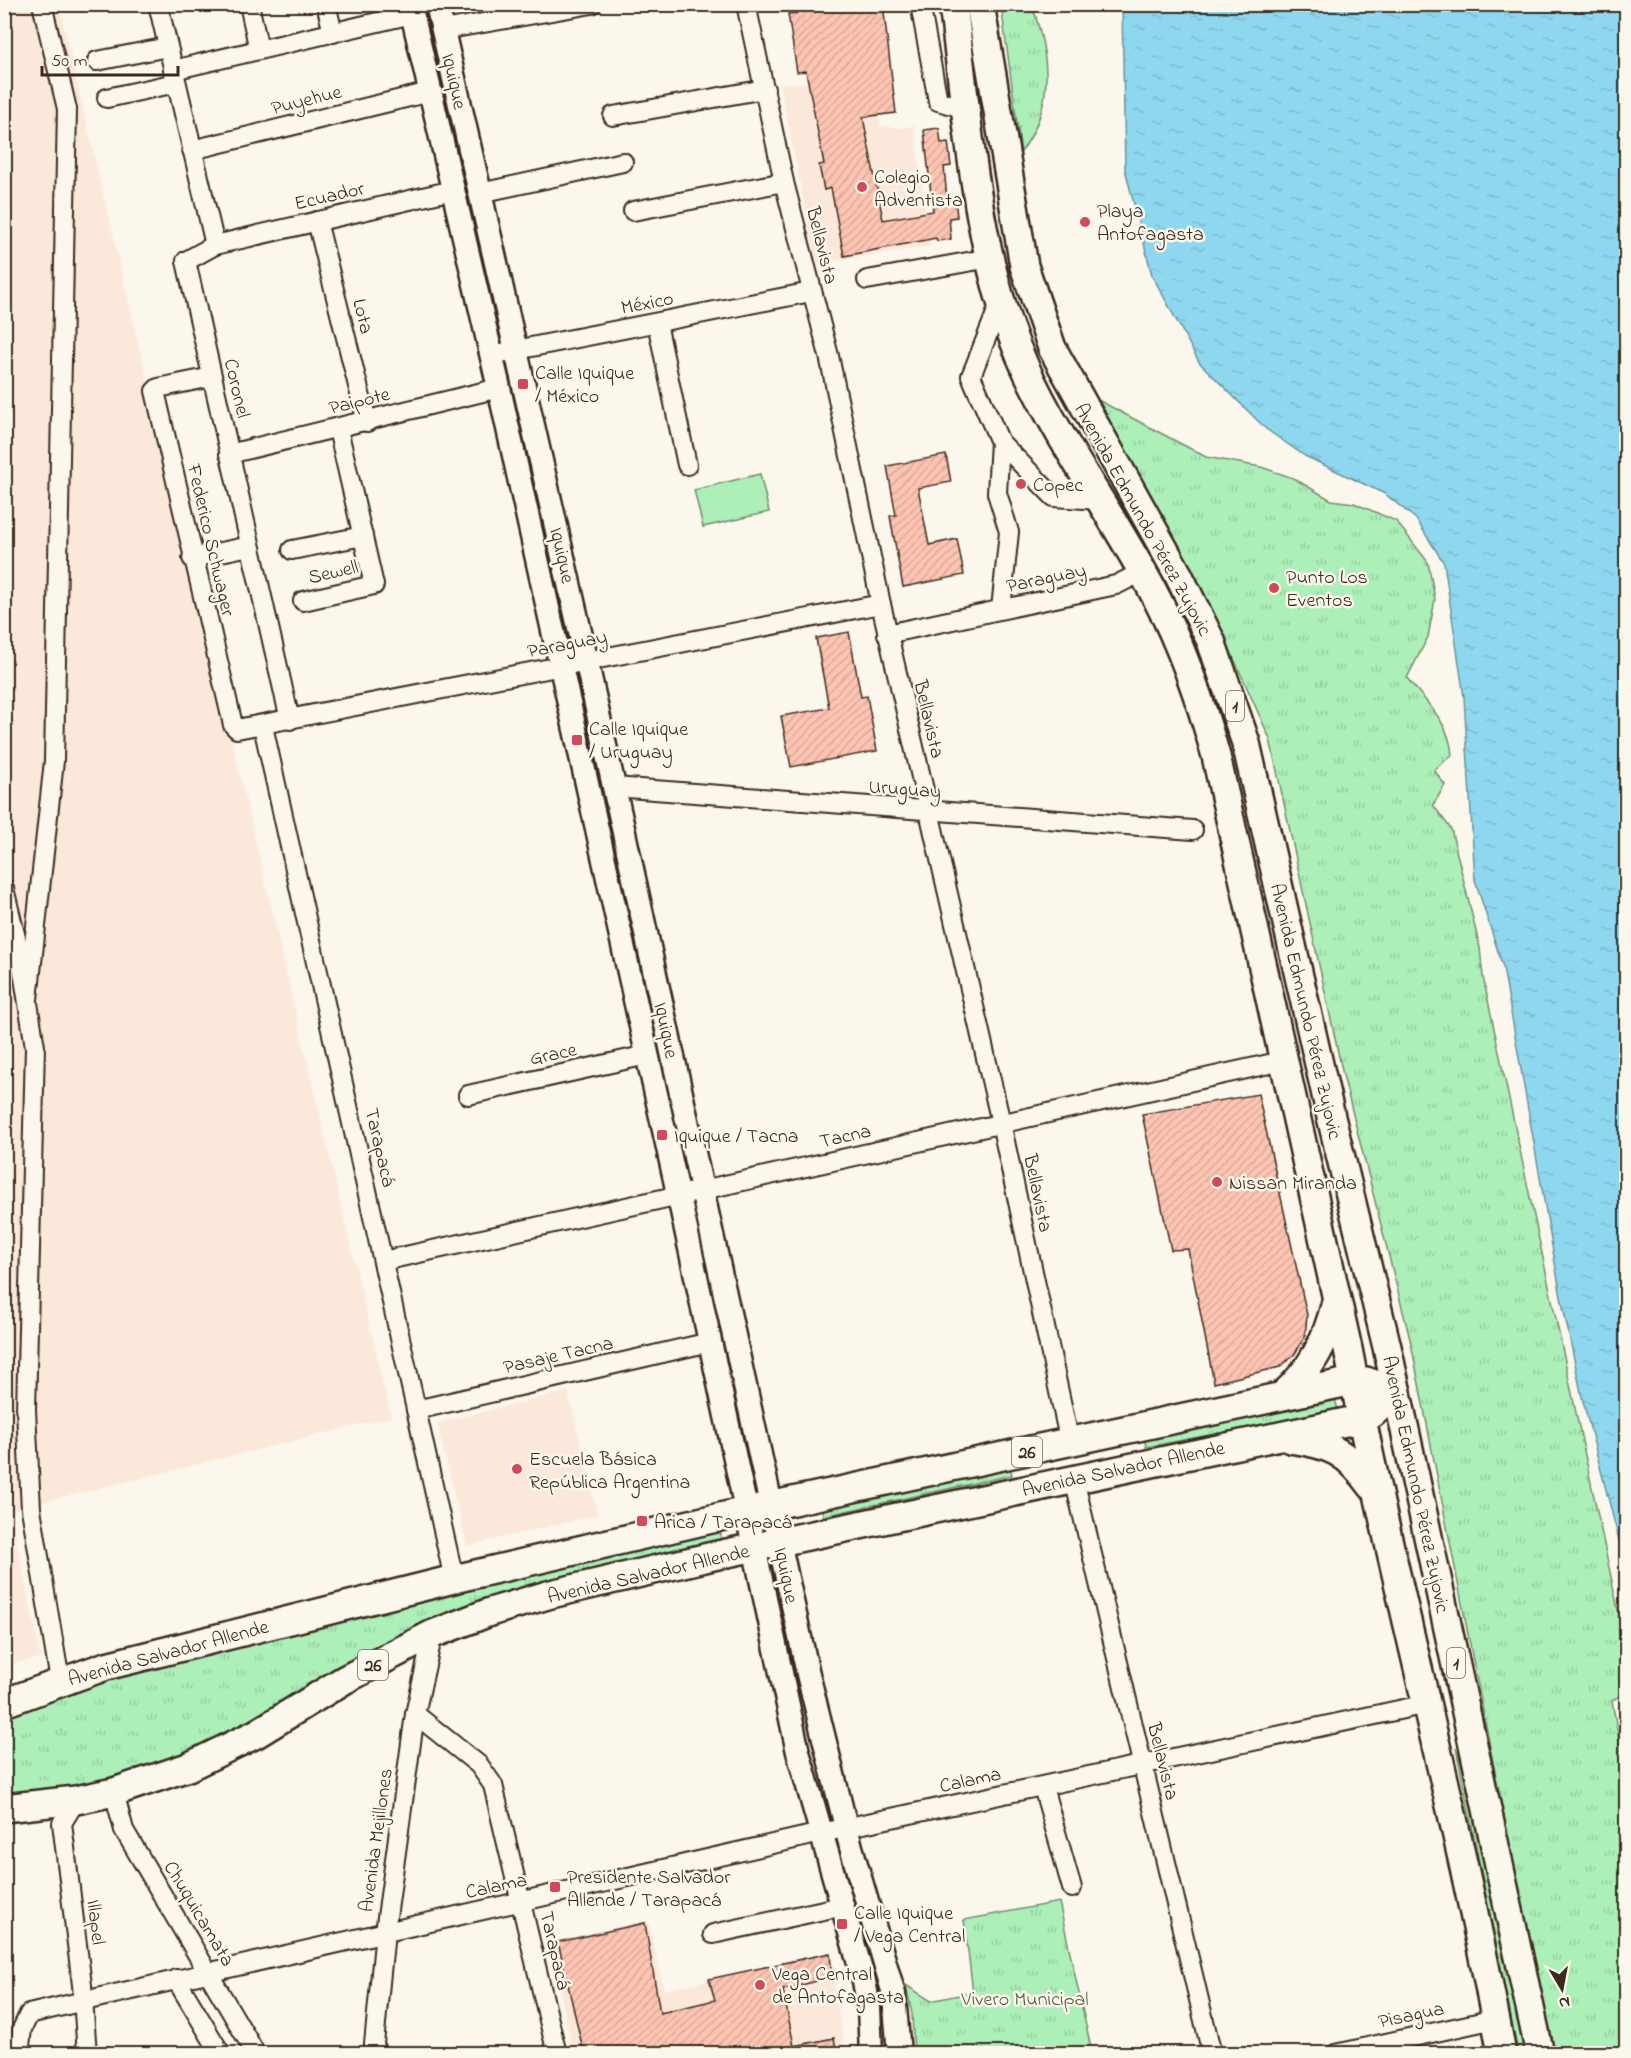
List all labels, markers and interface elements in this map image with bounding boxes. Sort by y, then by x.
scale bar [42,39,178,77]
text: 50 m [51,49,88,75]
street label: Iquique [432,51,473,112]
street label: Puyehue [268,79,345,124]
place label: Colegio Adventista [874,164,963,216]
street label: Ecuador [292,175,368,220]
marker: Colegio Adventista [855,180,869,194]
place label: Playa Antofagasta [1097,198,1204,251]
street label: Bellavista [797,203,844,287]
marker: Playa Antofagasta [1078,215,1092,229]
street label: México [619,285,676,324]
street label: Lota [343,296,380,337]
street label: Coronel [215,356,256,421]
place label: Calle Iquique / México [535,360,634,412]
marker: Calle Iquique / México [516,377,530,391]
street label: Paipote [326,381,393,424]
street label: Avenida Edmundo Pérez Zujovic [1066,399,1218,642]
street label: Federico Schwager [177,461,241,621]
place label: Copec [1033,472,1083,501]
marker: Copec [1014,477,1028,491]
street label: Iquique [540,525,581,586]
street label: Sewell [306,554,361,593]
street label: Paraguay [1004,557,1089,603]
place label: Punto Los Eventos [1286,564,1368,616]
marker: Punto Los Eventos [1267,581,1281,595]
street label: Paraguay [525,624,610,668]
street label: Bellavista [904,677,951,761]
road number: 1 [1226,691,1244,721]
place label: Calle Iquique / Uruguay [589,716,688,769]
marker: Calle Iquique / Uruguay [570,733,584,747]
street label: Uruguay [868,773,942,808]
street label: Avenida Edmundo Pérez Zujovic [1261,881,1348,1143]
street label: Iquique [644,1000,685,1061]
street label: Grace [527,1036,580,1075]
street label: Tarapacá [355,1105,402,1190]
street label: Tacna [817,1117,874,1157]
place label: Iquique / Tacna [674,1123,799,1152]
marker: Iquique / Tacna [655,1128,669,1142]
street label: Bellavista [1014,1151,1059,1235]
place label: Nissan Miranda [1229,1170,1357,1199]
marker: Nissan Miranda [1210,1175,1224,1189]
street label: Pasaje Tacna [501,1330,616,1383]
street label: Avenida Edmundo Pérez Zujovic [1373,1353,1456,1616]
street label: Avenida Salvador Allende [1019,1435,1228,1506]
road number: 26 [1012,1437,1042,1467]
place label: Escuela Básica República Argentina [529,1446,690,1499]
marker: Escuela Básica República Argentina [510,1462,524,1476]
place label: Arica / Tarapacá [654,1509,792,1538]
marker: Arica / Tarapacá [635,1514,649,1528]
street label: Avenida Salvador Allende [545,1538,752,1613]
street label: Iquique [764,1545,805,1606]
street label: Avenida Salvador Allende [65,1614,272,1695]
road number: 1 [1447,1648,1465,1678]
road number: 26 [358,1650,388,1680]
street label: Bellavista [1138,1719,1185,1803]
street label: Calama [937,1761,1004,1802]
street label: Avenida Mejillones [353,1767,402,1914]
street label: Chuquicamata [155,1856,241,1973]
place label: Presidente Salvador Allende / Tarapacá [567,1864,731,1916]
street label: Calama [463,1867,530,1908]
marker: Presidente Salvador Allende / Tarapacá [548,1880,562,1894]
street label: Illapel [77,1898,112,1947]
place label: Calle Iquique / Vega Central [854,1900,965,1953]
street label: Tarapacá [530,1908,577,1993]
marker: Calle Iquique / Vega Central [835,1917,849,1931]
north arrow [1532,1959,1592,2019]
place label: Vega Central de Antofagasta [771,1961,904,2014]
marker: Vega Central de Antofagasta [753,1978,767,1992]
park label: Vivero Municipal [960,1986,1089,2015]
text: N [1557,1989,1572,2015]
street label: Pisagua [1376,1995,1447,2038]

